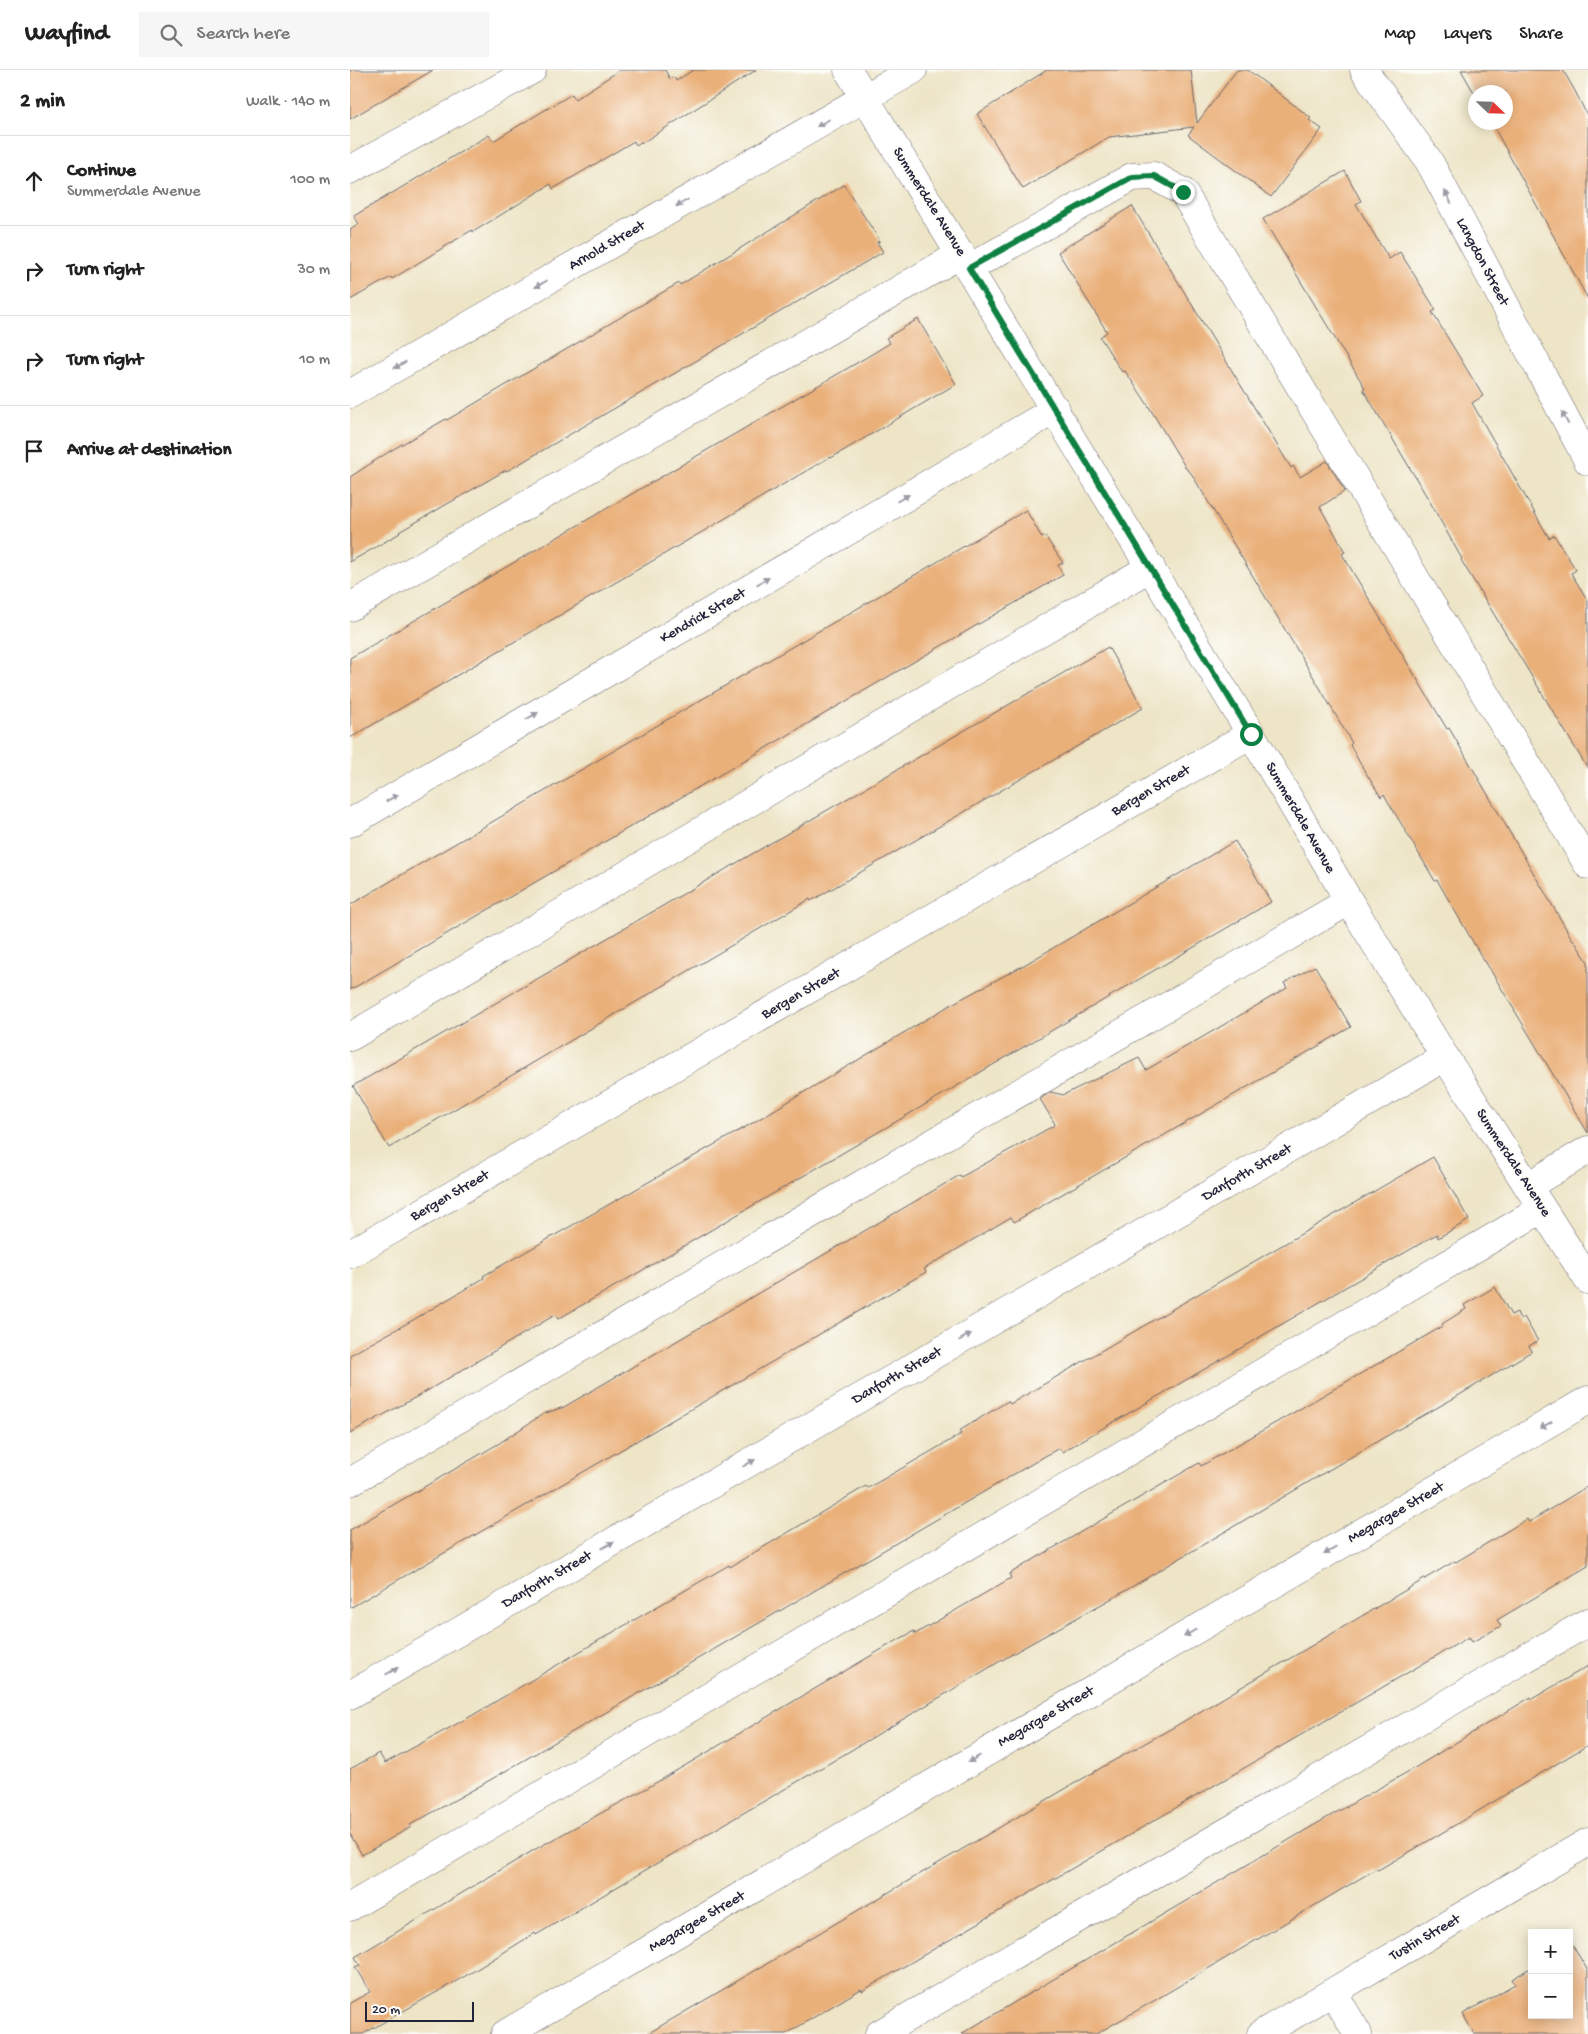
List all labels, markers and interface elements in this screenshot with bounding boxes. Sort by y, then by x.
search box [139,12,489,57]
text: Wayfind [25,20,109,49]
icon: search [157,21,185,49]
text: Search here [197,23,290,46]
text: Map [1384,24,1416,45]
text: Layers [1444,24,1491,45]
text: Share [1519,24,1563,45]
north arrow [1468,85,1513,130]
text: 2 min [20,90,65,115]
text: Walk · 140 m [246,93,330,112]
one-way arrow [816,118,830,127]
street label: Summerdale Avenue [888,144,970,260]
text: Continue [67,160,136,183]
icon: ahead [20,167,48,195]
text: 100 m [290,171,330,190]
route end [1172,181,1195,204]
text: Summerdale Avenue [67,183,201,202]
one-way arrow [1444,190,1452,204]
one-way arrow [674,199,689,207]
street label: Langdon Street [1451,215,1514,311]
street label: Arnold Street [566,216,650,275]
icon: right [20,257,48,285]
text: Turn right [67,259,143,282]
text: 30 m [297,261,330,280]
one-way arrow [534,279,547,288]
icon: right [20,347,48,375]
text: Turn right [67,349,143,372]
text: 10 m [299,351,330,370]
one-way arrow [394,361,407,370]
one-way arrow [1561,411,1569,425]
icon: arrive [20,437,48,465]
text: Arrive at destination [67,439,231,462]
one-way arrow [896,494,910,503]
one-way arrow [756,576,769,585]
street label: Kendrick Street [657,583,751,648]
one-way arrow [525,712,540,720]
route start [1240,723,1263,746]
street label: Summerdale Avenue [1261,759,1339,877]
street label: Bergen Street [1108,760,1195,821]
one-way arrow [385,794,399,803]
street label: Bergen Street [758,963,845,1024]
street label: Summerdale Avenue [1471,1106,1555,1221]
street label: Danforth Street [1198,1139,1297,1206]
street label: Bergen Street [407,1165,494,1226]
one-way arrow [958,1333,971,1342]
street label: Danforth Street [848,1342,947,1409]
one-way arrow [1539,1420,1552,1429]
one-way arrow [742,1459,755,1468]
street label: Megargee Street [1345,1477,1449,1548]
one-way arrow [601,1541,616,1549]
street label: Danforth Street [498,1546,597,1613]
one-way arrow [1323,1547,1338,1555]
one-way arrow [1183,1629,1196,1638]
one-way arrow [386,1666,399,1675]
street label: Megargee Street [995,1681,1099,1752]
one-way arrow [968,1755,981,1764]
street label: Megargee Street [646,1886,750,1957]
street label: Tustin Street [1386,1910,1465,1966]
map controls [1528,1929,1573,2019]
button: + [1528,1929,1573,1974]
button: − [1528,1974,1573,2019]
scale bar [365,1999,474,2022]
text: 20 m [372,2002,400,2019]

